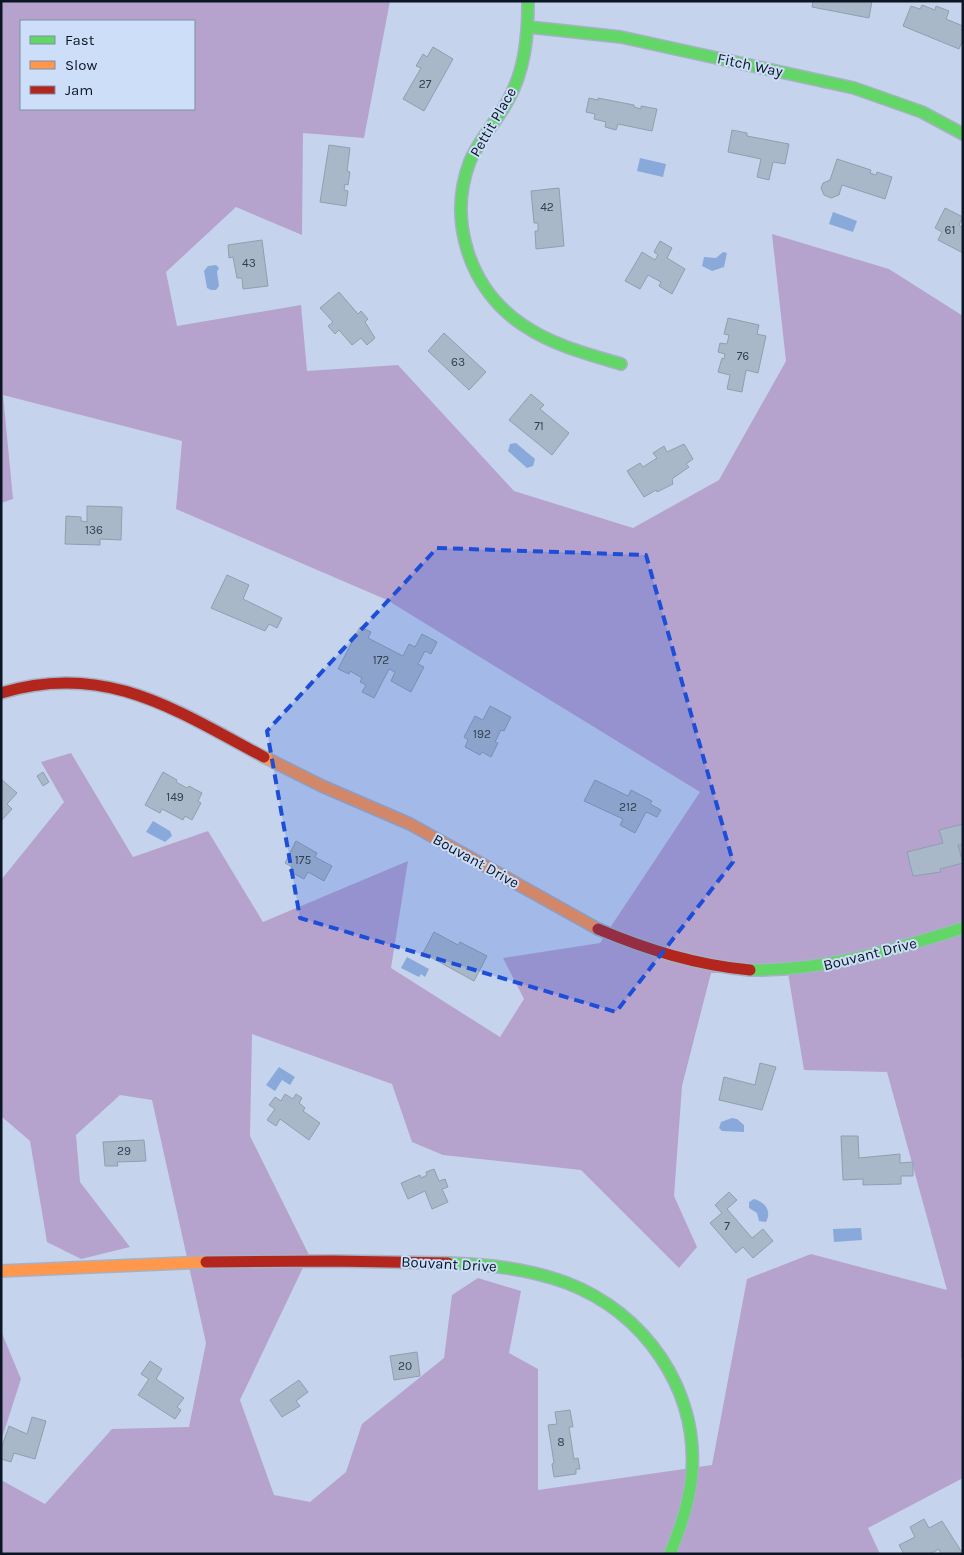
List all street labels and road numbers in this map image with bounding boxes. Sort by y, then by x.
street label: Fitch Way [716,49,784,81]
street label: Pettit Place [466,84,520,160]
street label: Bouvant Drive [430,830,522,892]
street label: Bouvant Drive [821,934,919,974]
street label: Bouvant Drive [401,1253,497,1275]

